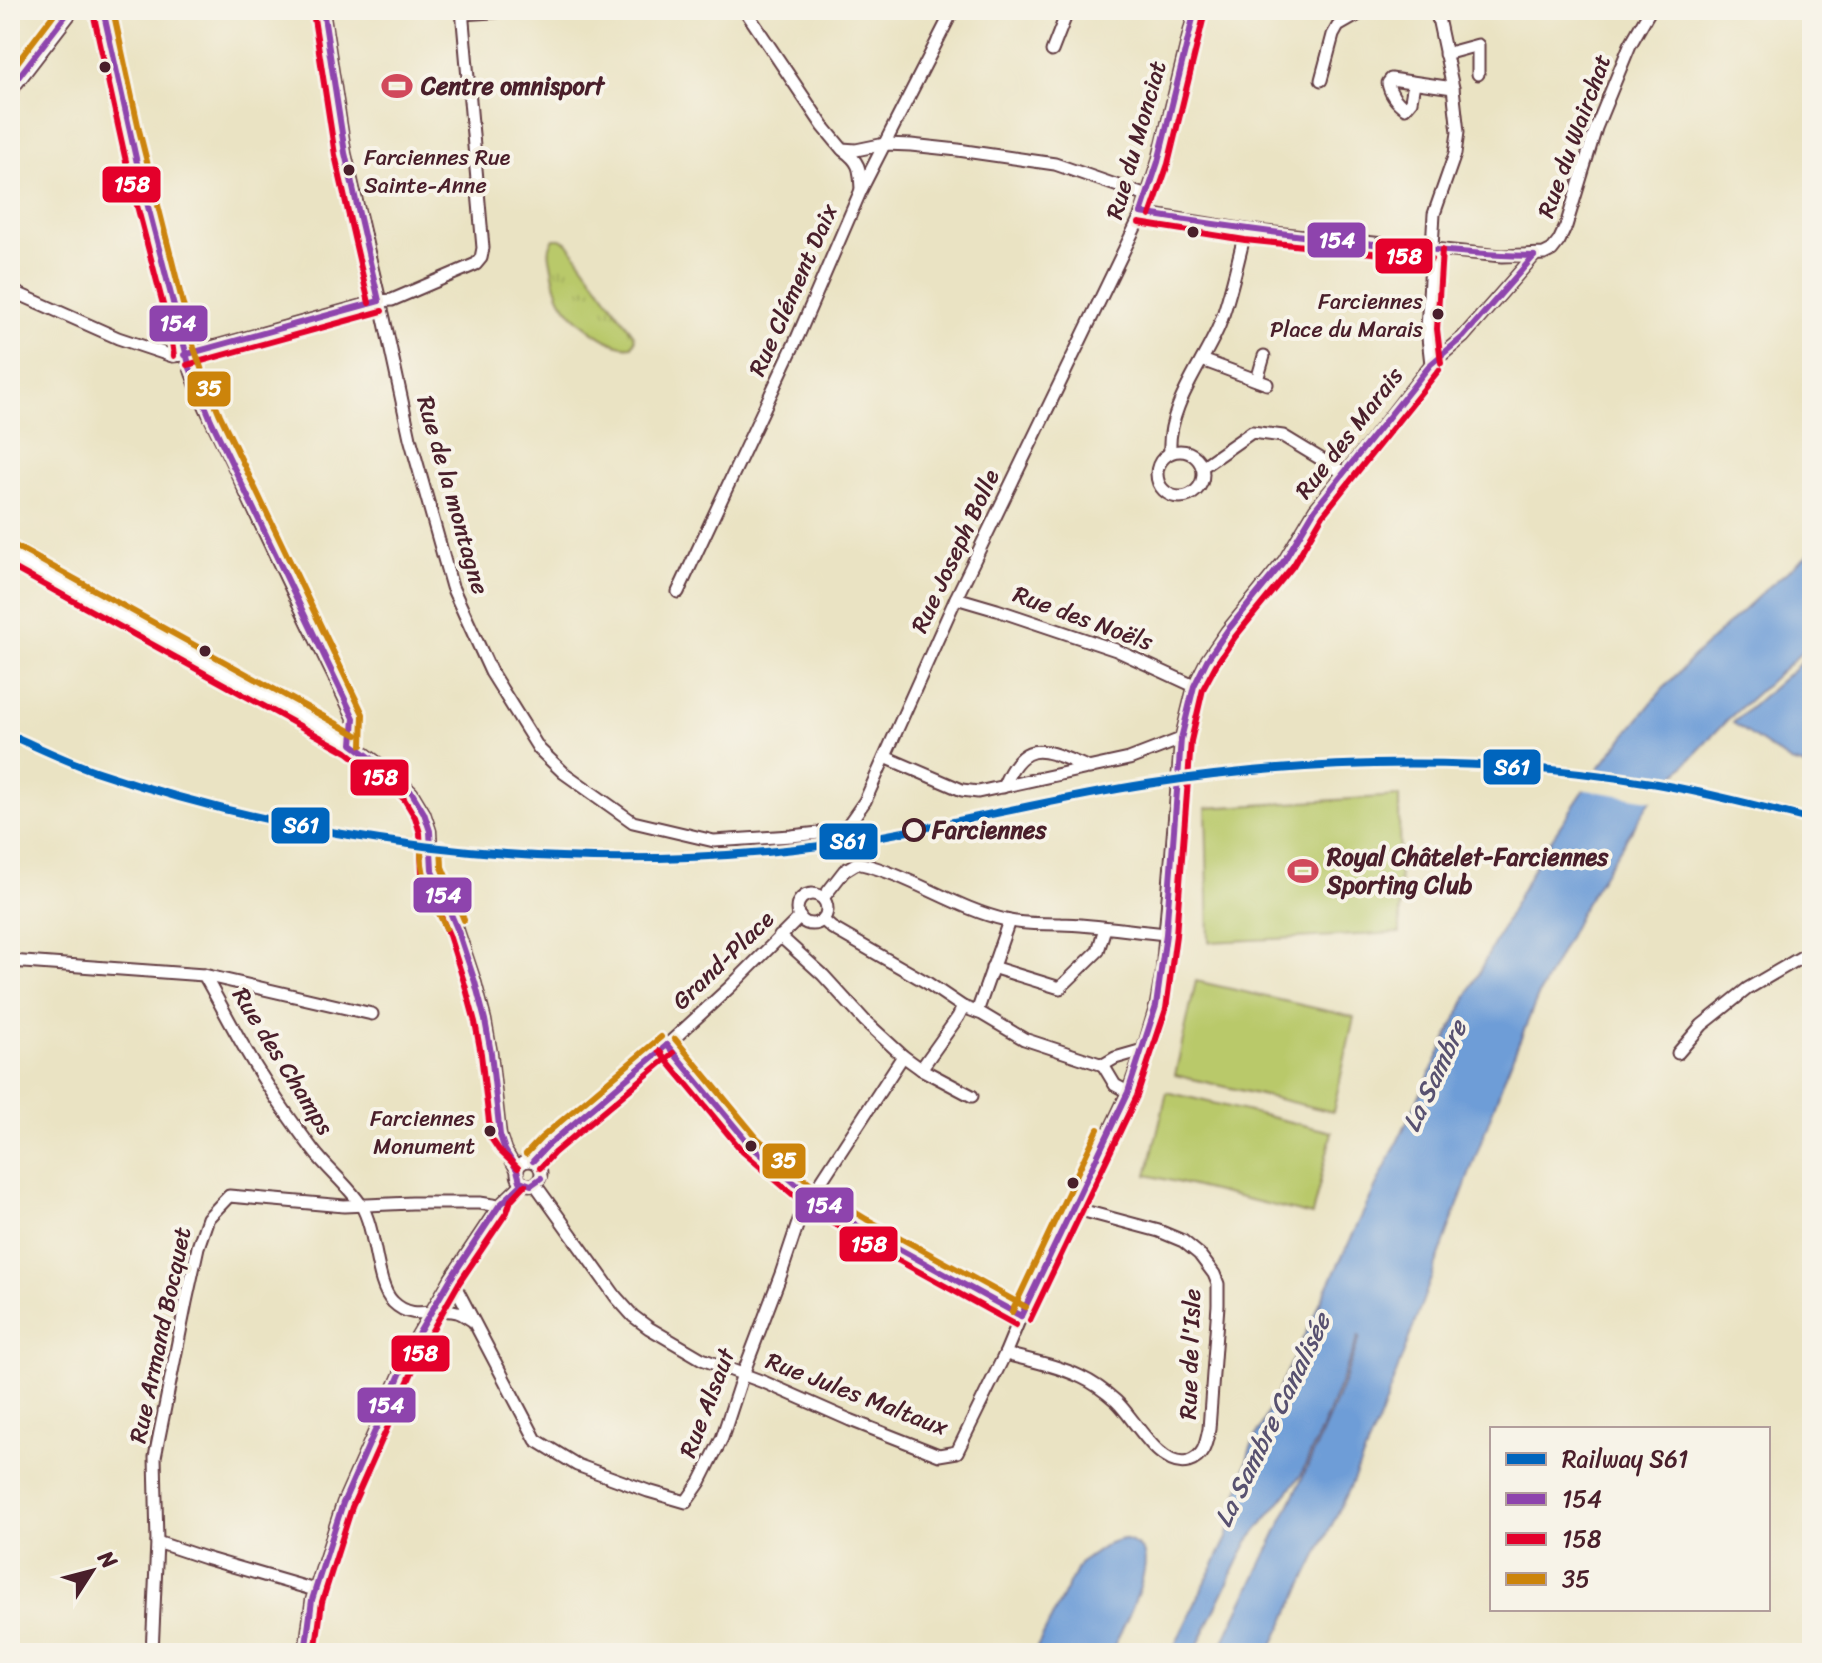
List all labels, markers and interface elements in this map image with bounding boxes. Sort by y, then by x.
street label: Rue du Wairchat [1525,48,1623,224]
street label: Rue du Monciat [1093,56,1179,224]
unlabelled marker [97,59,113,75]
place label: Centre omnisport [420,65,606,107]
sports icon: Centre omnisport [380,69,414,103]
place label: Farciennes Rue Sainte-Anne [364,138,511,205]
marker: Farciennes Rue Sainte-Anne [341,162,357,178]
line badge: 158 [101,165,162,204]
text: 158 [114,165,151,204]
street label: Rue Clément Daix [736,196,850,383]
line badge: 154 [1306,221,1367,259]
text: 154 [1319,221,1356,260]
unlabelled marker [1185,224,1201,240]
line badge: 158 [1374,237,1434,275]
text: 158 [1386,237,1423,276]
place label: Farciennes Place du Marais [1270,282,1424,349]
line badge: 154 [148,304,209,343]
text: 154 [160,304,197,343]
marker: Farciennes Place du Marais [1430,306,1446,322]
street label: Rue des Marais [1284,357,1415,508]
text: 35 [195,369,222,408]
line badge: 35 [186,370,232,408]
street label: Rue de la montagne [405,391,501,599]
street label: Rue Joseph Bolle [899,462,1012,640]
street label: Rue des Noëls [1007,573,1160,663]
unlabelled marker [197,643,213,659]
line badge: S61 [1482,748,1542,786]
text: S61 [1493,748,1530,787]
line badge: 158 [349,758,410,797]
text: 158 [362,758,399,797]
line badge: S61 [270,806,331,845]
text: S61 [282,806,319,845]
place label: Farciennes [931,809,1047,851]
marker: Farciennes [903,819,925,841]
line badge: S61 [818,822,879,861]
text: S61 [829,822,866,861]
place label: Royal Châtelet-Farciennes Sporting Club [1326,836,1609,906]
sports icon: Royal Châtelet-Farciennes Sporting Club [1286,854,1320,888]
line badge: 154 [412,876,473,914]
text: 154 [425,876,462,915]
street label: Grand-Place [662,899,785,1020]
street label: Rue des Champs [221,979,345,1144]
water label: La Sambre [1388,1010,1481,1139]
place label: Farciennes Monument [370,1099,476,1166]
marker: Farciennes Monument [482,1123,498,1139]
unlabelled marker [743,1138,759,1154]
text: 35 [770,1141,797,1180]
line badge: 35 [761,1142,807,1180]
unlabelled marker [1065,1175,1081,1191]
line badge: 154 [794,1186,855,1224]
text: 154 [806,1186,843,1225]
street label: Rue Armand Bocquet [117,1223,203,1447]
line badge: 158 [838,1225,899,1263]
text: 158 [851,1225,888,1264]
street label: Rue de l'Isle [1167,1288,1213,1420]
water label: La Sambre Canalisée [1200,1303,1345,1535]
line badge: 158 [390,1334,451,1373]
text: 158 [402,1334,439,1373]
street label: Rue Jules Maltaux [760,1340,955,1448]
street label: Rue Alsaut [667,1341,748,1464]
line badge: 154 [356,1386,417,1424]
text: 154 [368,1386,405,1425]
legend [1490,1427,1770,1611]
text: Railway S61 [1562,1438,1688,1480]
text: 154 [1562,1478,1602,1520]
text: 158 [1562,1518,1601,1560]
north arrow [52,1531,132,1611]
text: N [87,1541,128,1578]
text: 35 [1562,1558,1590,1600]

